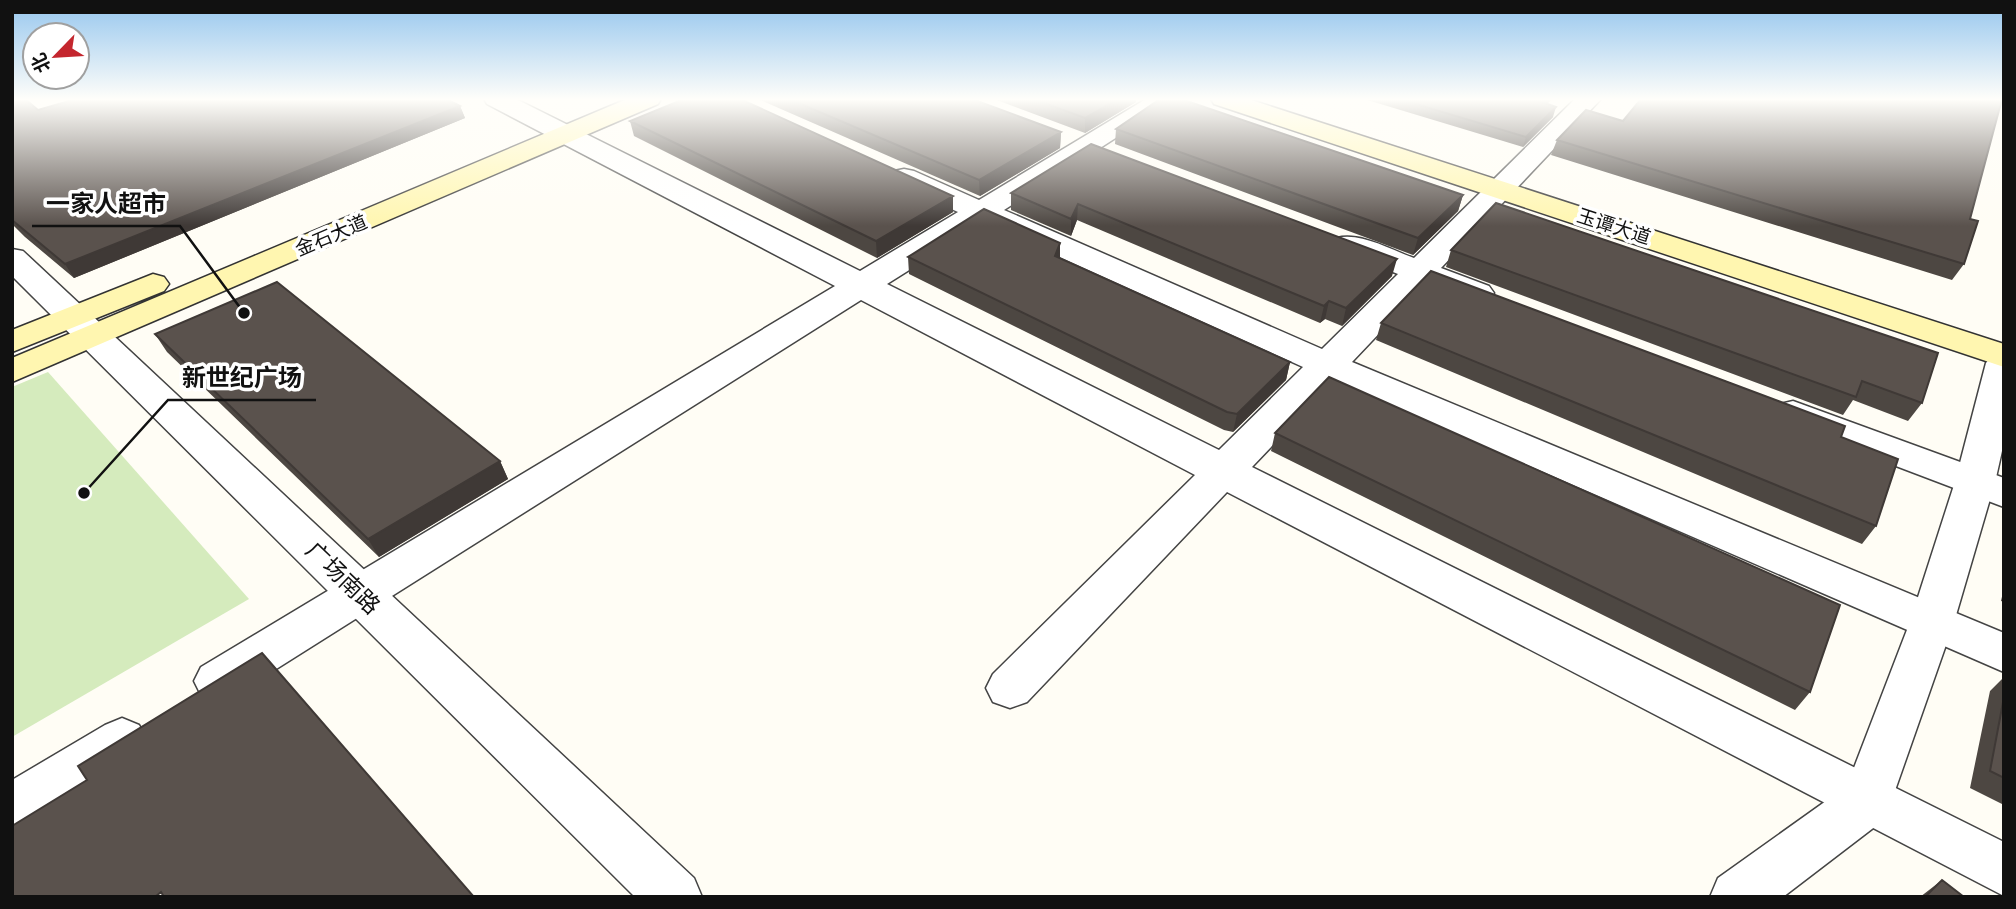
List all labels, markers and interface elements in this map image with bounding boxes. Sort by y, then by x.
north arrow [21,21,91,91]
text: 北 [26,49,55,77]
callout: 一家人超市 [32,181,180,226]
text: 一家人超市 [46,187,166,219]
street label: 玉谭大道 [1574,203,1654,249]
street label: 金石大道 [291,209,371,261]
callout: 新世纪广场 [168,355,316,400]
text: 新世纪广场 [182,361,302,393]
street label: 广场南路 [300,535,387,620]

